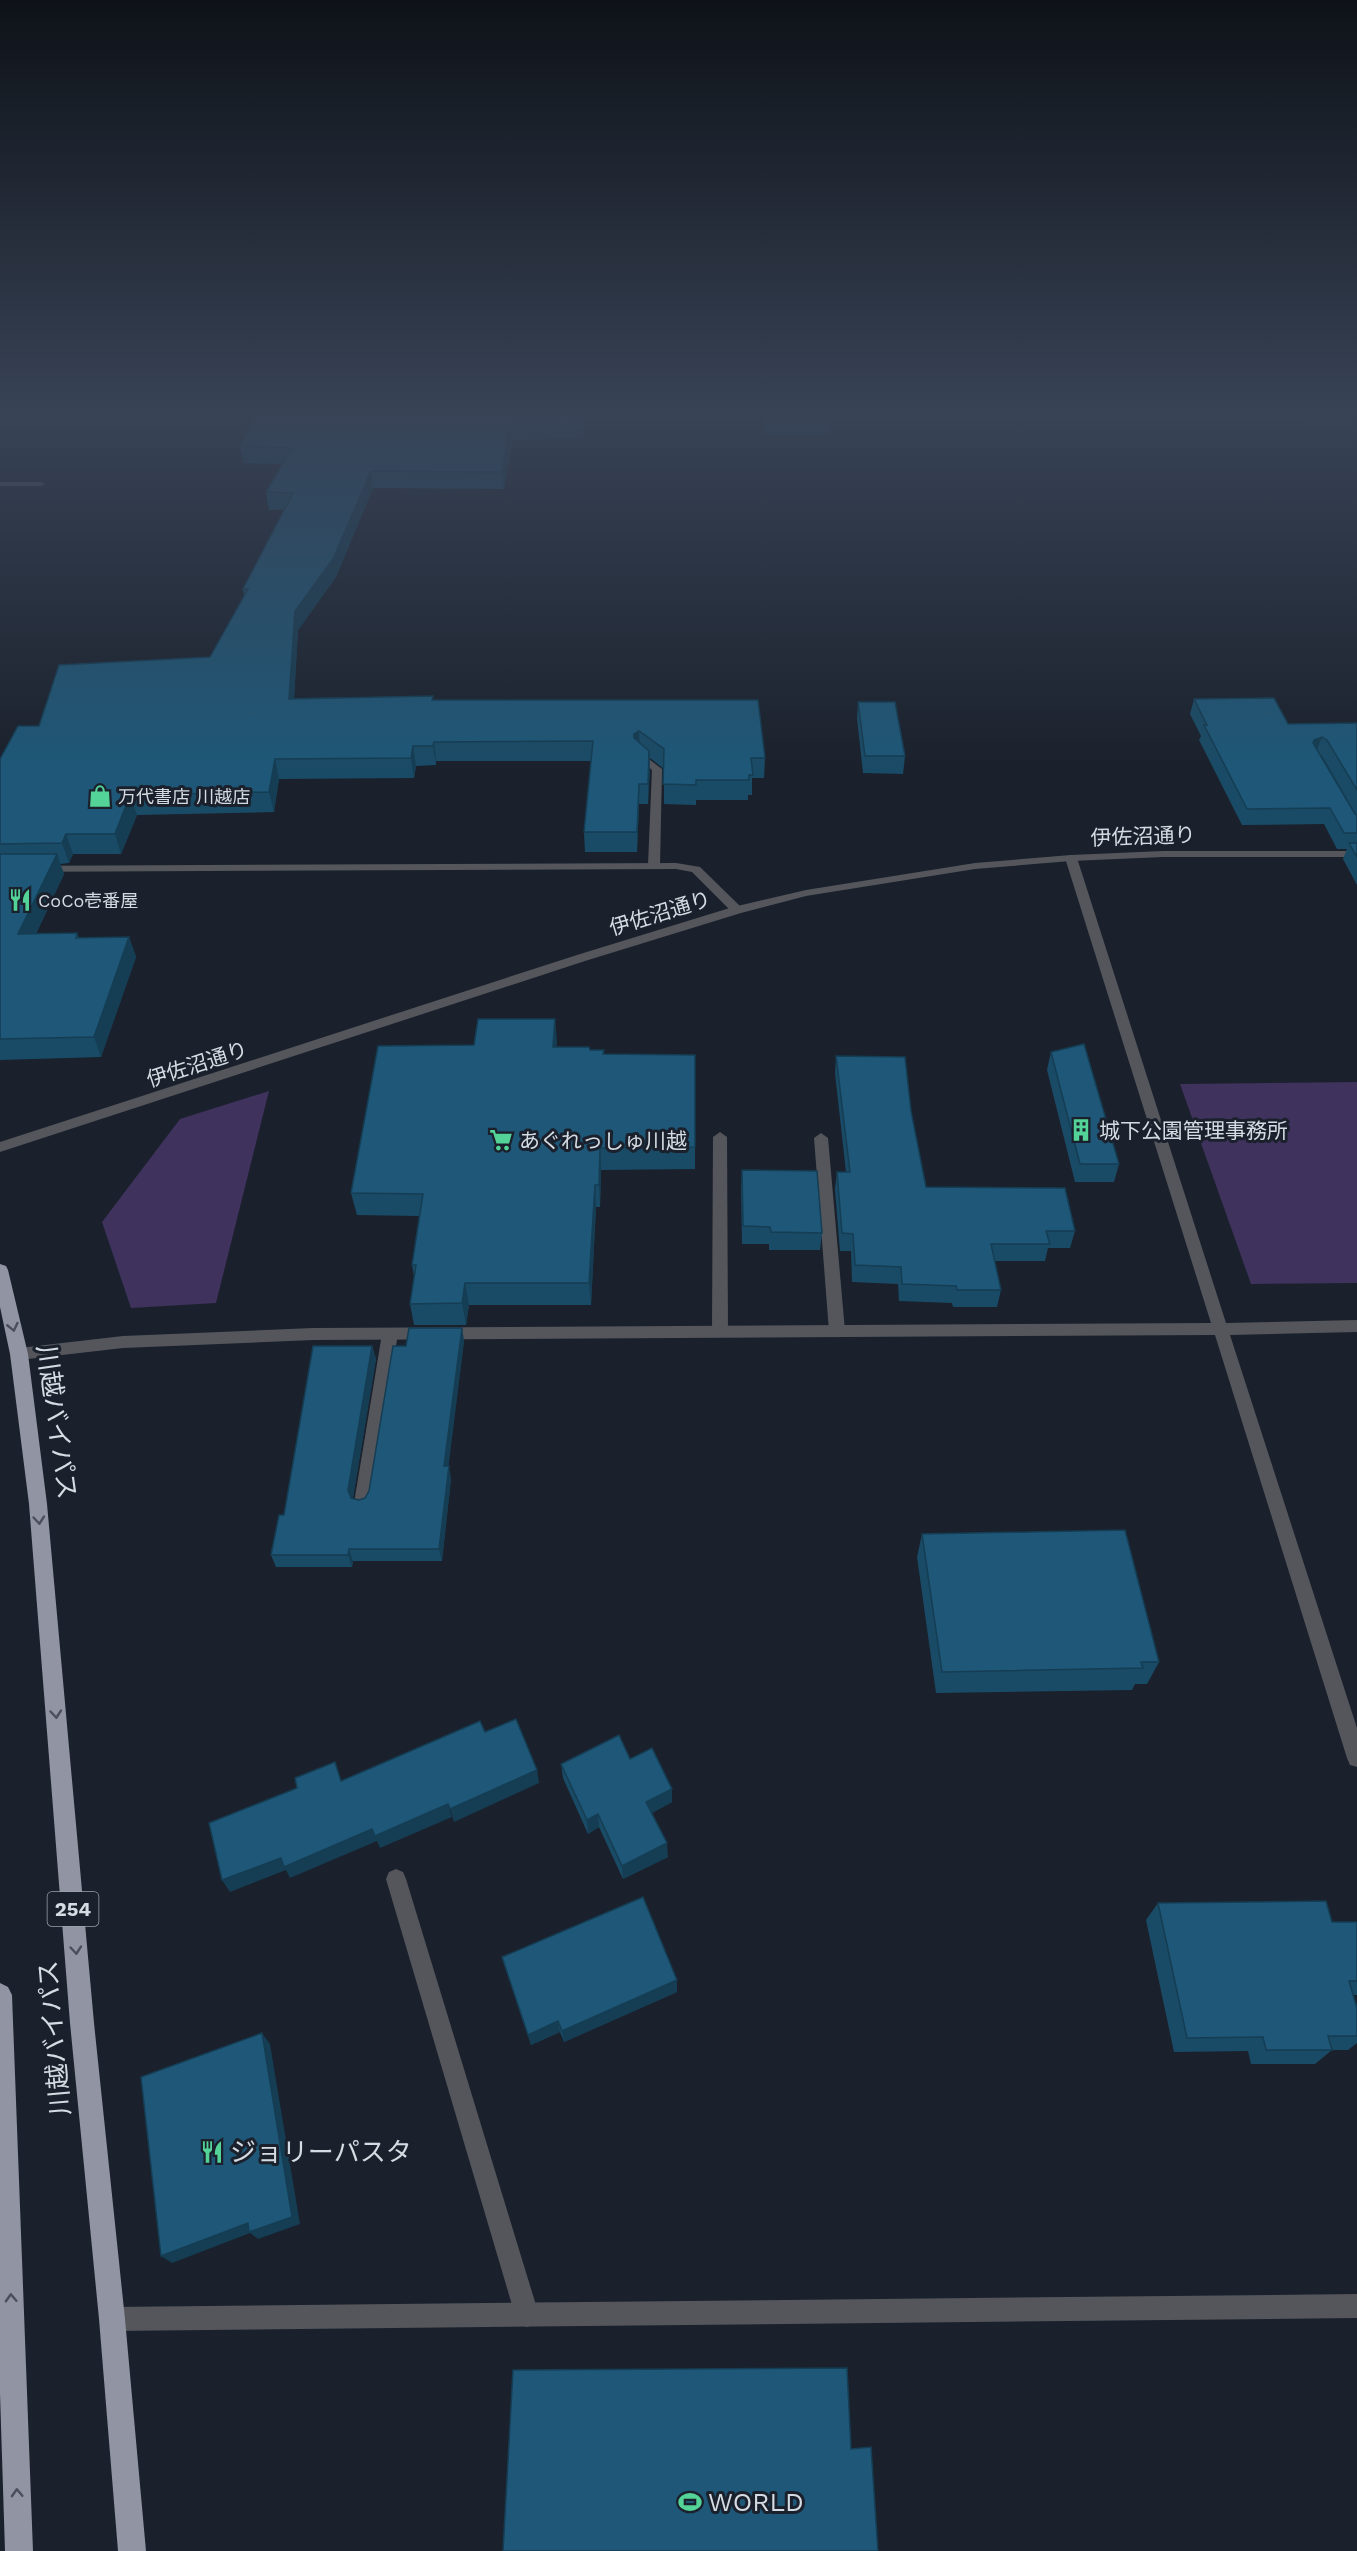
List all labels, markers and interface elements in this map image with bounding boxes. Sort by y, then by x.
shop icon: 万代書店 川越店 [87,783,113,809]
place label: 万代書店 川越店 [118,786,250,807]
street label: 伊佐沼通り [1090,822,1196,850]
street label: 伊佐沼通り [606,886,714,940]
restaurant icon: CoCo壱番屋 [7,887,33,913]
place label: CoCo壱番屋 [38,890,138,911]
street label: 伊佐沼通り [143,1036,251,1092]
building icon: 城下公園管理事務所 [1068,1117,1094,1143]
place label: 城下公園管理事務所 [1099,1118,1288,1143]
supermarket icon: あぐれっしゅ川越 [488,1127,514,1153]
place label: あぐれっしゅ川越 [519,1128,687,1153]
one-way arrow [6,1321,19,1331]
street label: 川越バイパス [31,1343,83,1501]
one-way arrow [32,1515,45,1524]
one-way arrow [49,1709,62,1718]
road number: 254 [48,1892,98,1926]
one-way arrow [69,1946,82,1955]
street label: 川越バイパス [32,1959,76,2117]
place label: ジョリーパスタ [230,2137,412,2167]
restaurant icon: ジョリーパスタ [199,2139,225,2165]
one-way arrow [5,2293,17,2302]
place label: WORLD [708,2487,804,2517]
one-way arrow [11,2488,24,2497]
sports icon: WORLD [677,2489,703,2515]

